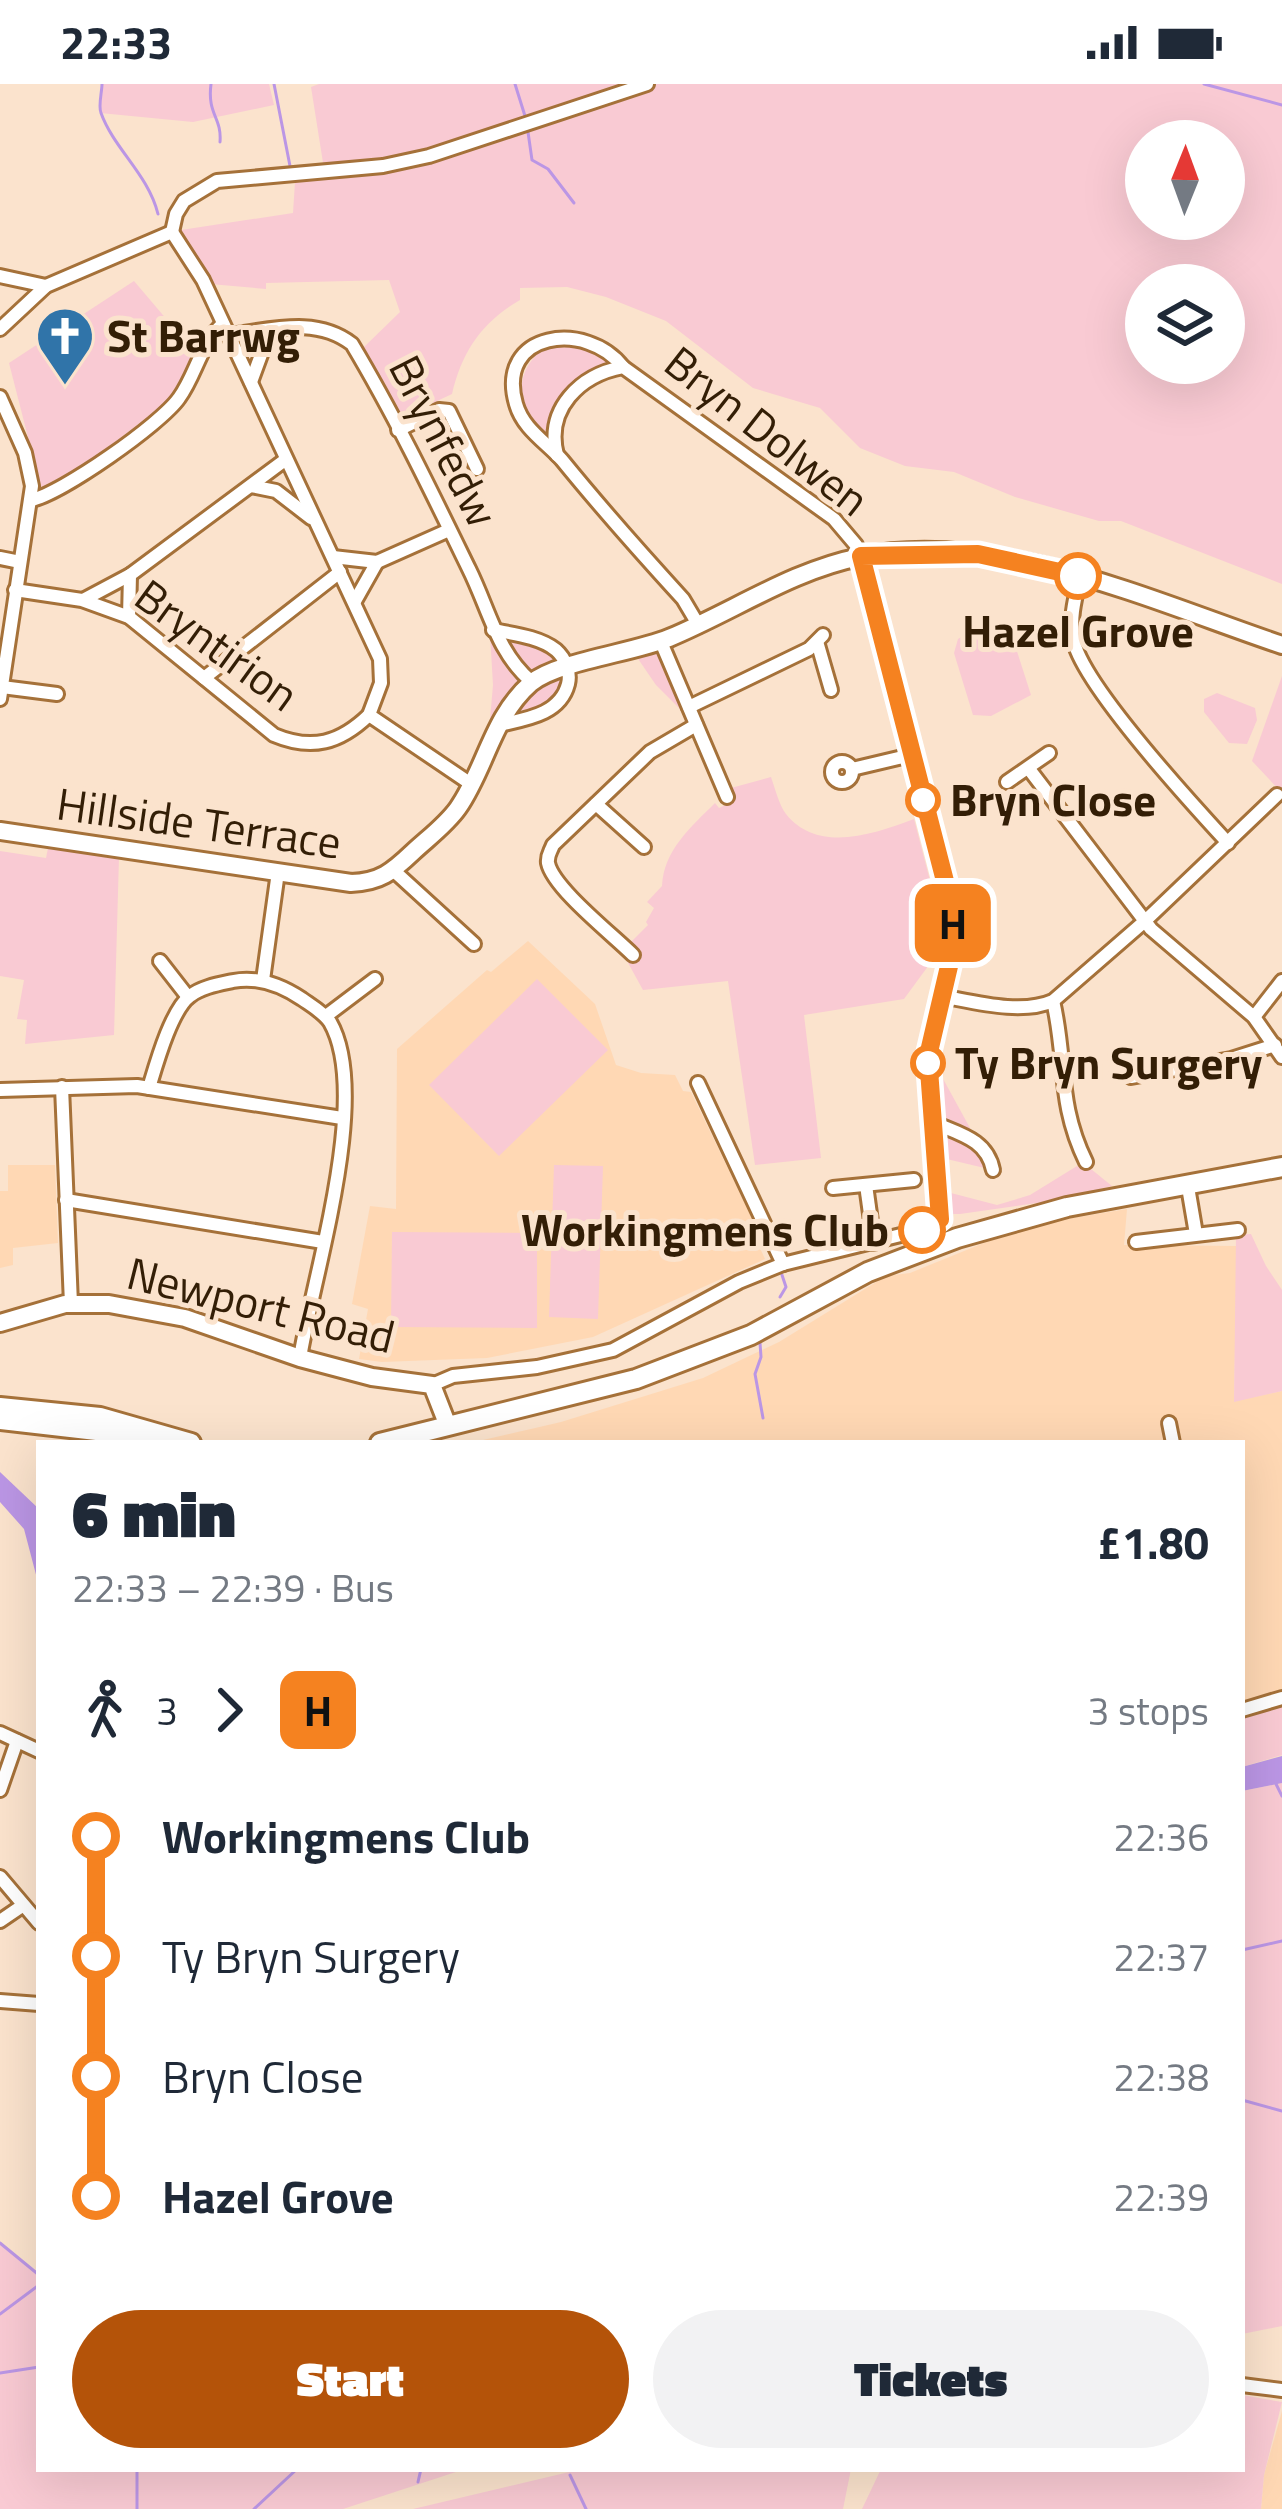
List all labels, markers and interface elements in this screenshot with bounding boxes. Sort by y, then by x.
text: 22:33 [60,8,172,76]
north arrow [1125,120,1245,240]
map controls [1125,120,1245,384]
button: layers [1125,264,1245,384]
place label: St Barrwg [107,301,300,369]
church icon: St Barrwg [34,305,96,387]
street label: Bryn Dolwen [651,329,884,532]
street label: Brynfedw [373,343,517,538]
marker: Hazel Grove [1056,554,1100,598]
street label: Bryntirion [122,561,314,727]
place label: Hazel Grove [962,596,1194,664]
place label: Bryn Close [950,765,1156,833]
street label: Hillside Terrace [53,768,346,876]
marker: Bryn Close [907,784,939,816]
line badge: H [914,884,992,962]
text: H [939,891,967,955]
place label: Ty Bryn Surgery [955,1028,1263,1096]
marker: Ty Bryn Surgery [912,1047,944,1079]
place label: Workingmens Club [521,1195,889,1263]
marker: Workingmens Club [900,1208,944,1252]
street label: Newport Road [120,1238,402,1370]
text: 6 min [72,1462,236,1563]
text: £1.80 [1097,1508,1209,1576]
text: 22:33 – 22:39 · Bus [72,1558,394,1617]
icon: walk [72,1677,138,1743]
icon: forward [196,1677,262,1743]
text: H [304,1678,332,1742]
text: 3 [156,1681,178,1740]
text: 3 stops [1087,1681,1209,1740]
text: Workingmens Club [162,1802,530,1870]
text: 22:36 [1113,1807,1209,1866]
text: Ty Bryn Surgery [162,1922,460,1990]
text: 22:37 [1113,1927,1209,1986]
text: Bryn Close [162,2042,363,2110]
text: 22:38 [1113,2047,1209,2106]
text: Hazel Grove [162,2162,394,2230]
text: 22:39 [1113,2167,1209,2226]
button: Start [72,2310,629,2448]
button: Tickets [653,2310,1209,2448]

